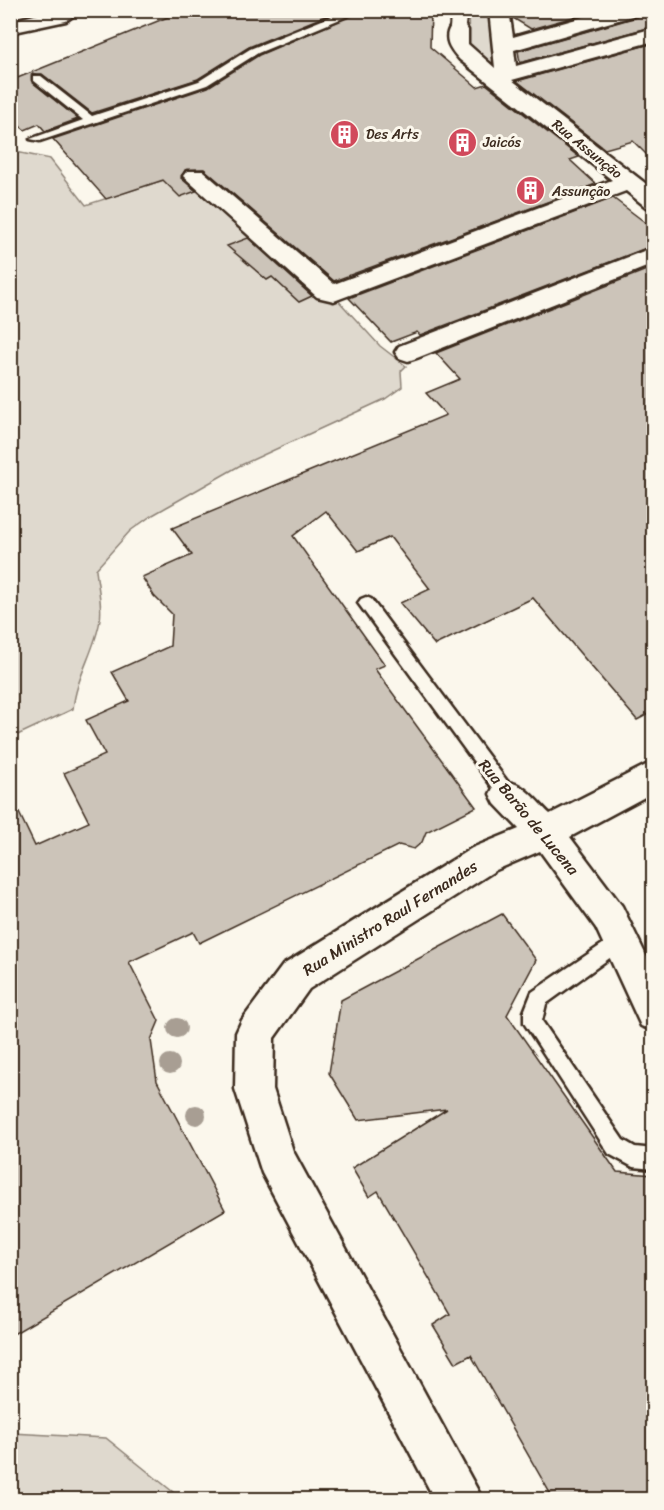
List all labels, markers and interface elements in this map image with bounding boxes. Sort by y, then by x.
street label: Rua Assunção [546,113,628,185]
building icon: Des Arts [329,118,361,150]
place label: Des Arts [366,122,419,147]
building icon: Jaicós [446,126,478,158]
place label: Jaicós [482,130,522,155]
building icon: Assunção [515,175,547,207]
place label: Assunção [551,179,610,204]
street label: Rua Barão de Lucena [471,752,587,883]
street label: Rua Ministro Raul Fernandes [297,852,484,984]

